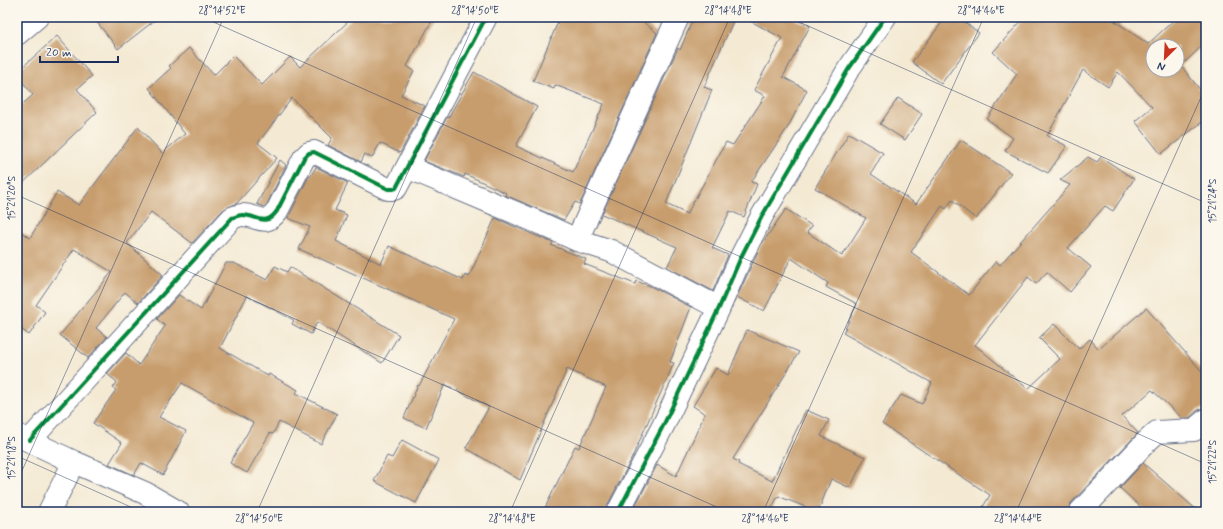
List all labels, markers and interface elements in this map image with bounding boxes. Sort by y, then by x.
text: 28°14'52"E [198,4,246,18]
text: 28°14'50"E [451,4,499,18]
text: 28°14'48"E [704,4,752,18]
text: 28°14'46"E [957,4,1005,18]
scale bar [40,38,118,64]
north arrow [1145,38,1185,78]
text: 20 m [46,45,72,61]
text: N [1155,58,1168,74]
text: 15°21'20"S [5,175,19,220]
text: 15°21'24"S [1206,178,1220,223]
text: 15°21'18"S [5,436,19,480]
text: 15°21'22"S [1206,440,1220,484]
text: 28°14'50"E [235,512,283,526]
text: 28°14'48"E [488,512,536,526]
text: 28°14'46"E [741,512,789,526]
text: 28°14'44"E [994,512,1042,526]

